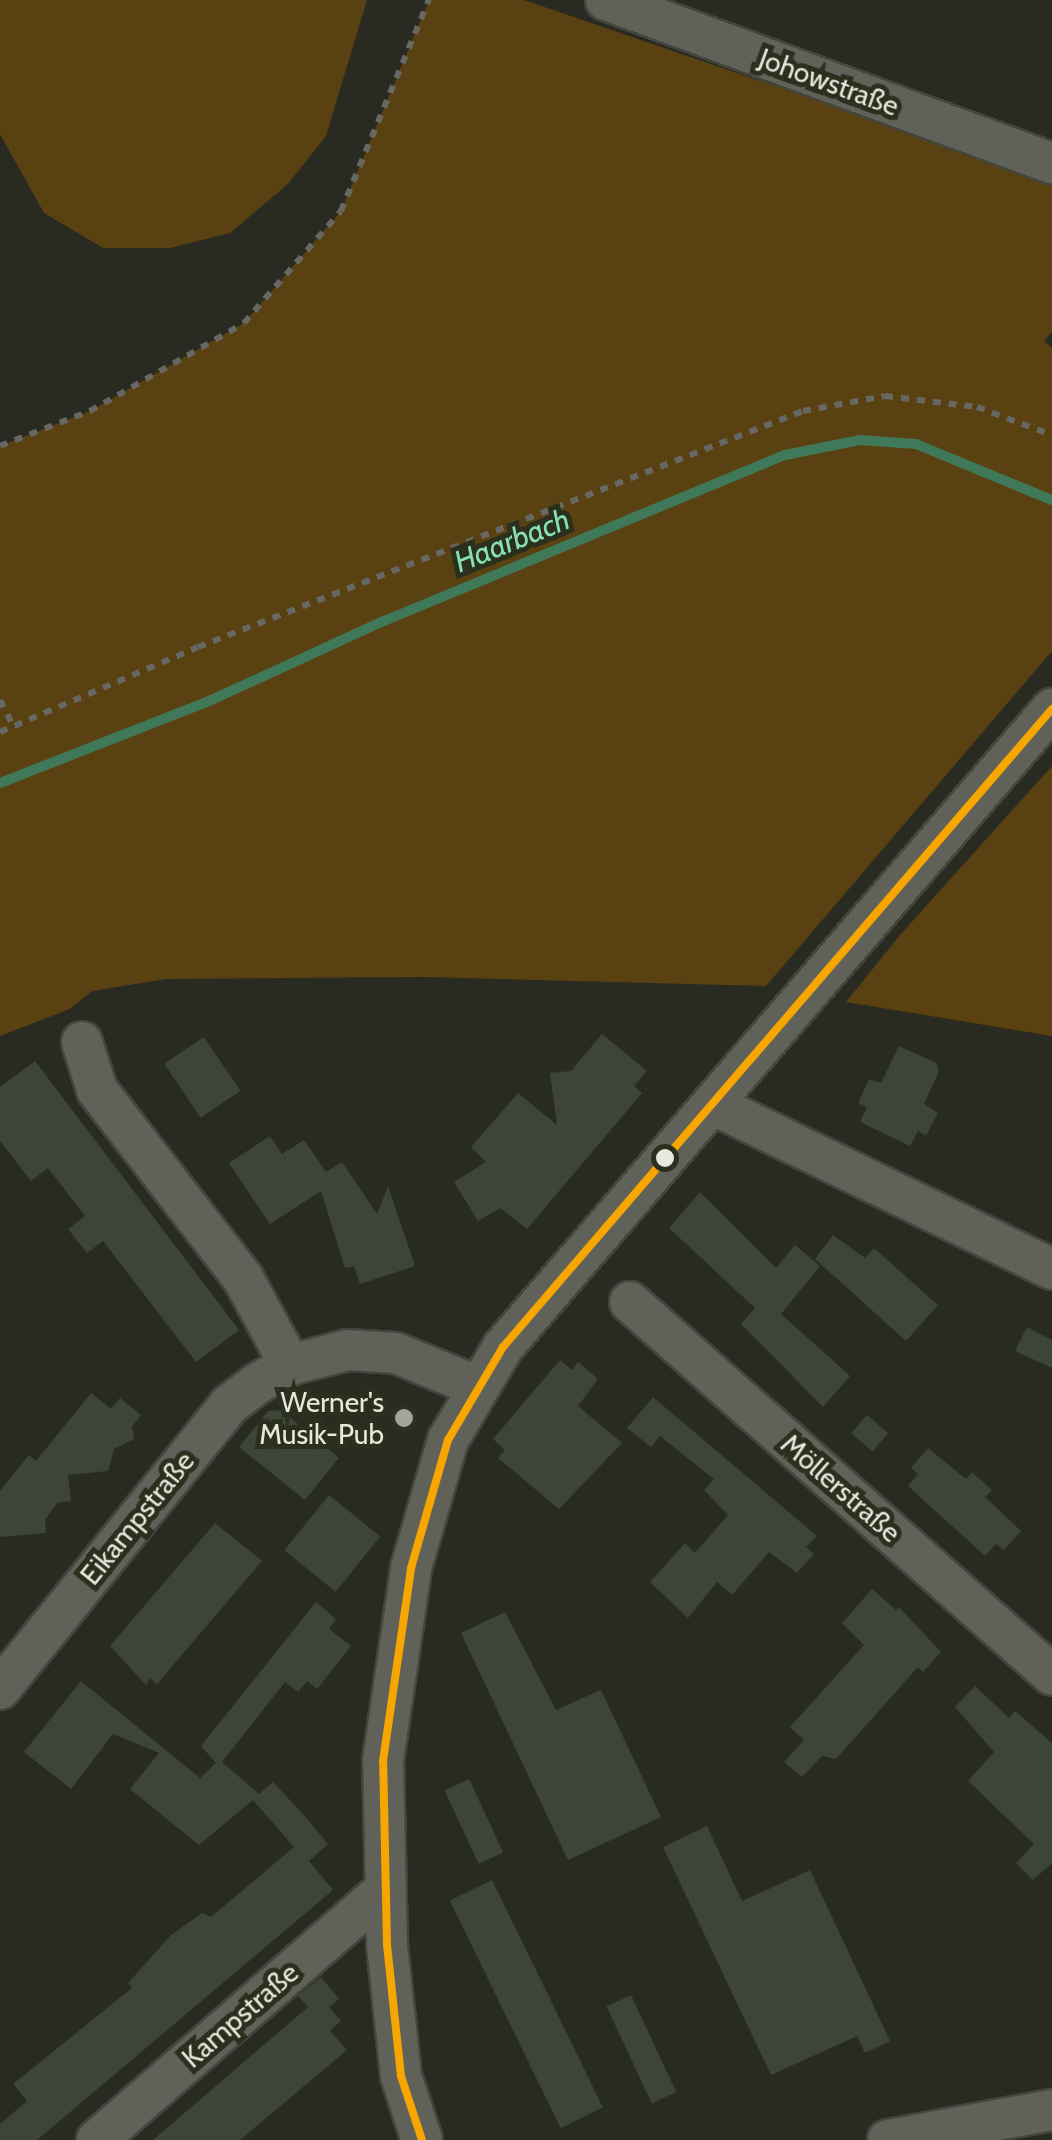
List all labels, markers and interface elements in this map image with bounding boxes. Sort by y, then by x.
street label: Johowstraße [754,41,904,123]
water label: Haarbach [449,502,575,580]
unlabelled marker [655,1148,675,1168]
place label: Werner's Musik-Pub [259,1385,384,1451]
marker: Werner's Musik-Pub [393,1407,415,1429]
street label: Möllerstraße [774,1427,908,1549]
street label: Eikampstraße [73,1445,201,1591]
street label: Kampstraße [175,1955,305,2075]

